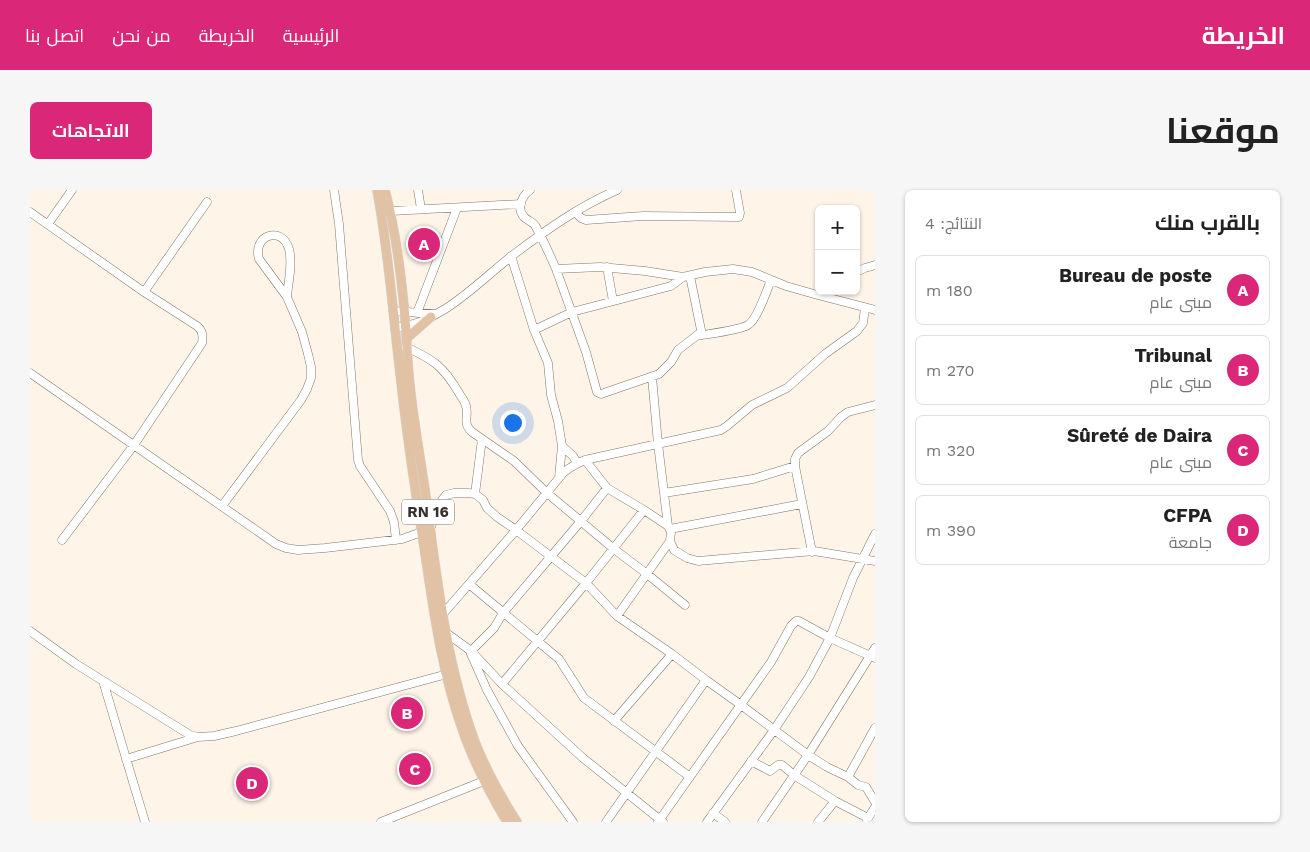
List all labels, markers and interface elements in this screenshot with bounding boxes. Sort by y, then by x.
text: الخريطة [1202,22,1285,50]
text: اتصل بنا [25,25,84,46]
text: من نحن [112,25,171,46]
text: الخريطة [199,25,255,46]
text: الرئيسية [283,25,339,46]
button: الاتجاهات [30,102,152,159]
text: موقعنا [1166,110,1280,152]
map controls [815,205,860,295]
button: + [815,205,860,250]
text: بالقرب منك [1155,210,1260,235]
text: النتائج: 4 [925,214,982,233]
pin: A [408,225,440,263]
button: − [815,250,860,295]
text: Bureau de poste [1059,264,1212,287]
text: 180 m [926,281,973,300]
text: A [1238,281,1248,300]
text: مبنى عام [1150,293,1212,312]
text: Tribunal [1134,344,1212,367]
text: 270 m [926,361,974,380]
text: B [1238,361,1248,380]
text: مبنى عام [1150,373,1212,392]
your location [500,410,526,436]
text: Sûreté de Daira [1067,424,1212,447]
text: 320 m [926,441,975,460]
text: C [1238,441,1248,460]
text: مبنى عام [1150,453,1212,472]
road number: RN 16 [402,500,454,524]
text: CFPA [1163,504,1212,527]
text: 390 m [926,521,976,540]
text: D [1237,521,1249,540]
text: جامعة [1169,533,1212,552]
pin: B [391,694,423,732]
pin: C [399,750,431,788]
pin: D [236,764,268,802]

